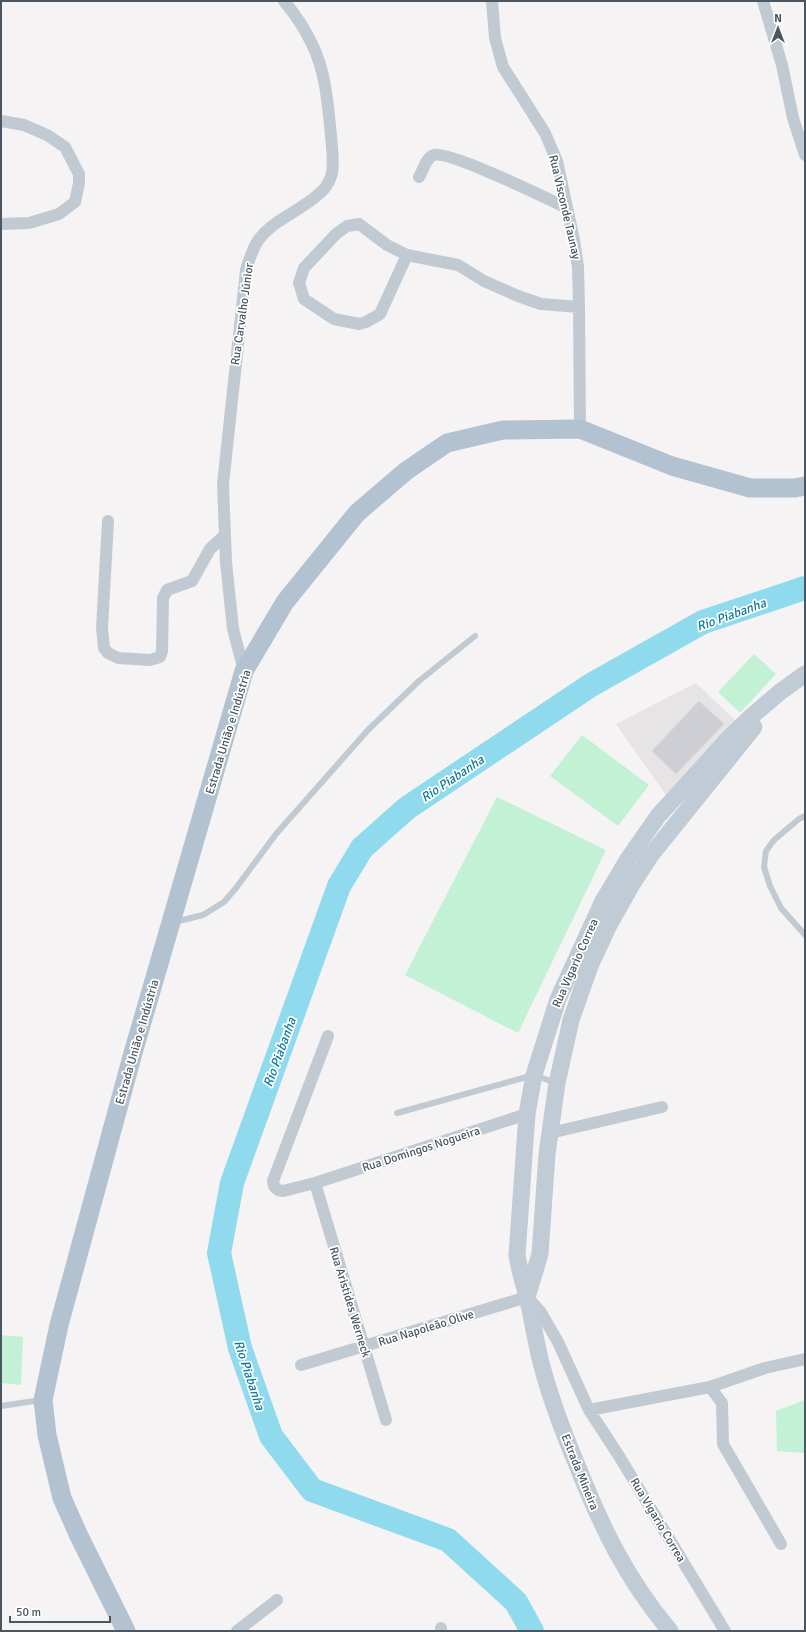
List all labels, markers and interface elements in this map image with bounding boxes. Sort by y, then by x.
north arrow [758,8,798,48]
text: N [774,12,782,25]
street label: Rua Visconde Taunay [545,153,584,261]
street label: Rua Carvalho Júnior [228,261,257,366]
water label: Rio Piabanha [694,595,769,635]
street label: Estrada União e Indústria [202,668,255,796]
water label: Rio Piabanha [418,752,487,806]
street label: Rua Vigario Correa [549,916,602,1010]
street label: Estrada União e Indústria [112,978,163,1106]
water label: Rio Piabanha [260,1015,300,1089]
street label: Rua Domingos Nogueira [360,1123,482,1176]
street label: Rua Aristides Werneck [326,1245,373,1359]
street label: Rua Napoleão Olive [377,1307,476,1350]
water label: Rio Piabanha [230,1338,268,1413]
street label: Estrada Mineira [557,1432,602,1512]
street label: Rua Vigario Correa [627,1475,689,1565]
scale bar [10,1598,110,1624]
text: 50 m [16,1605,41,1620]

